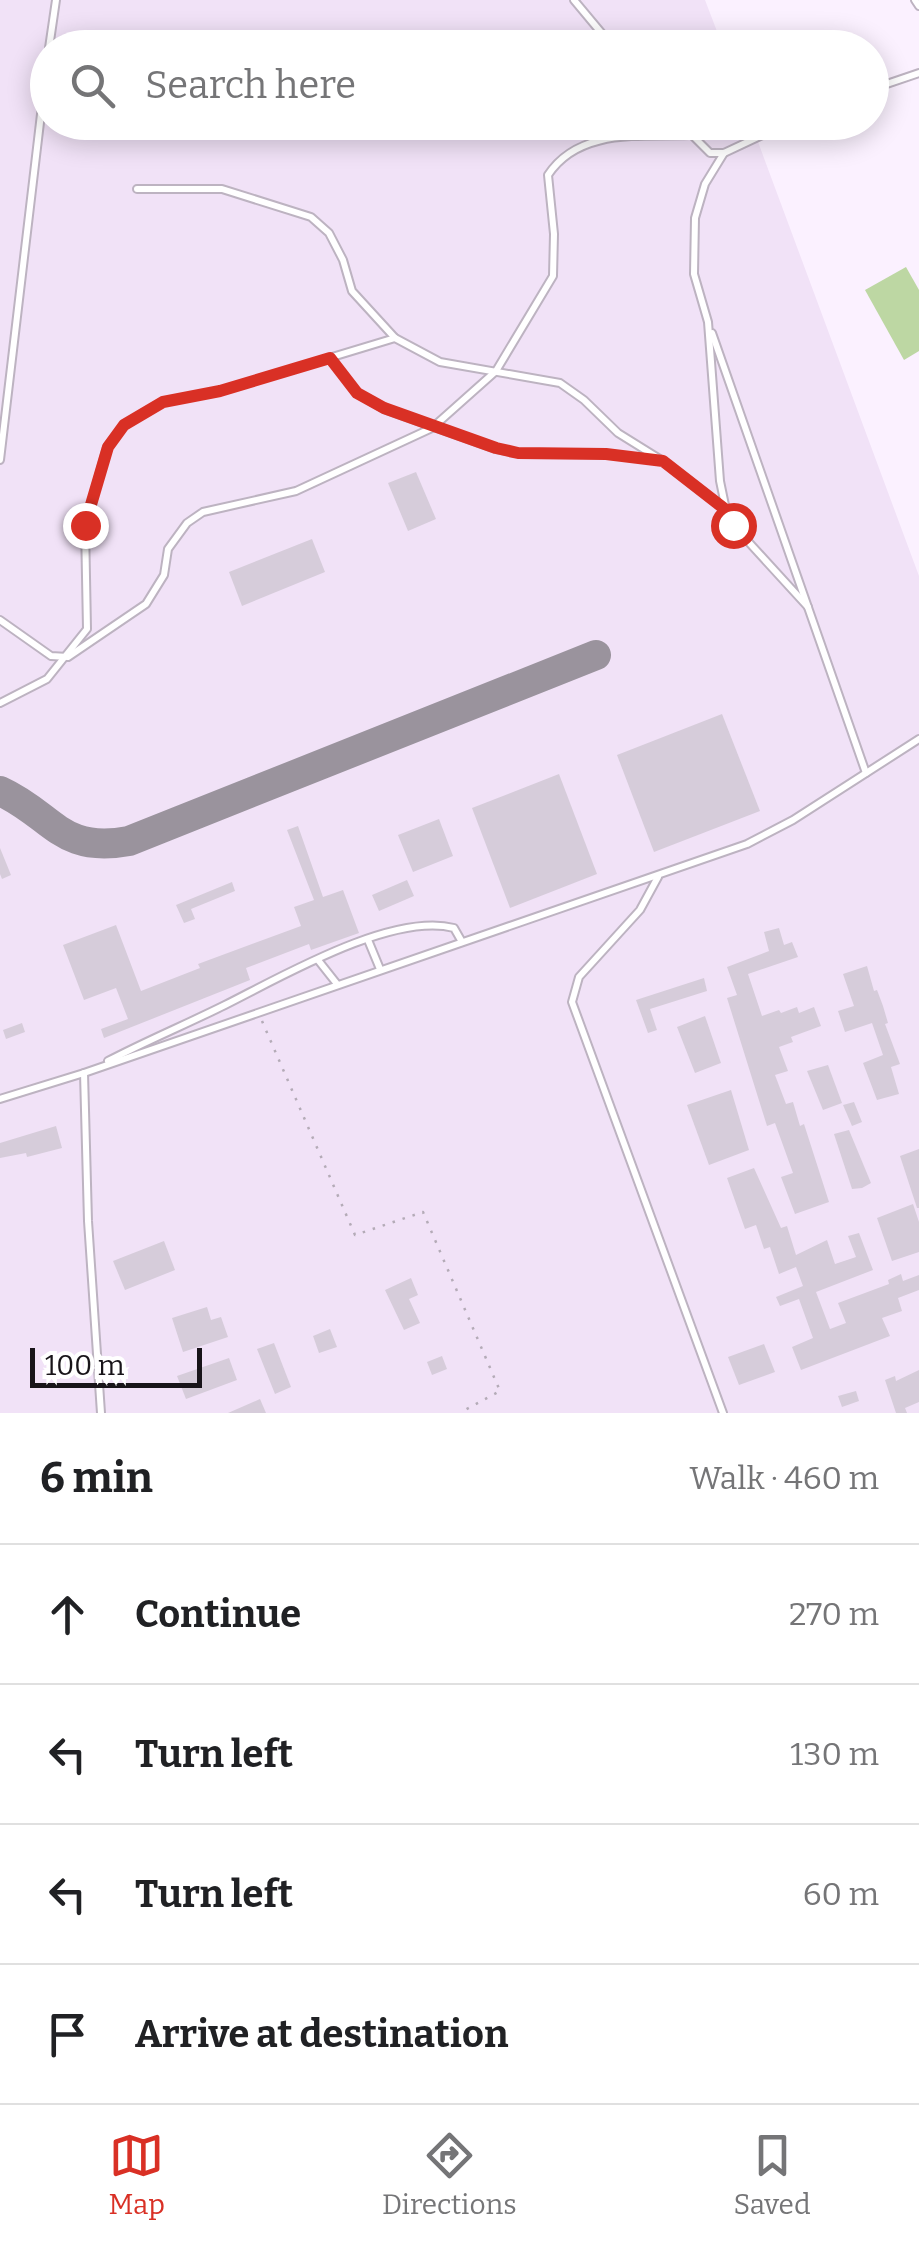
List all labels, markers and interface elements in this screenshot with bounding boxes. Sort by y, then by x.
search box [30,30,889,140]
icon: search [65,58,120,113]
text: Search here [145,62,356,108]
route end [63,503,109,549]
route start [711,503,757,549]
scale bar [30,1343,202,1388]
text: 100 m [45,1349,125,1382]
text: 6 min [40,1453,153,1503]
text: Walk · 460 m [690,1459,879,1497]
icon: ahead [40,1587,95,1642]
text: Continue [135,1591,301,1637]
text: 270 m [789,1595,879,1633]
icon: left [40,1727,95,1782]
text: Turn left [135,1731,293,1777]
text: 130 m [790,1735,879,1773]
icon: left [40,1867,95,1922]
text: Turn left [135,1871,293,1917]
text: 60 m [803,1875,879,1913]
icon: arrive [40,2007,95,2062]
text: Arrive at destination [135,2011,508,2057]
tab: Map [108,2128,165,2221]
tab: Directions [382,2128,517,2221]
tab: Saved [734,2128,811,2221]

